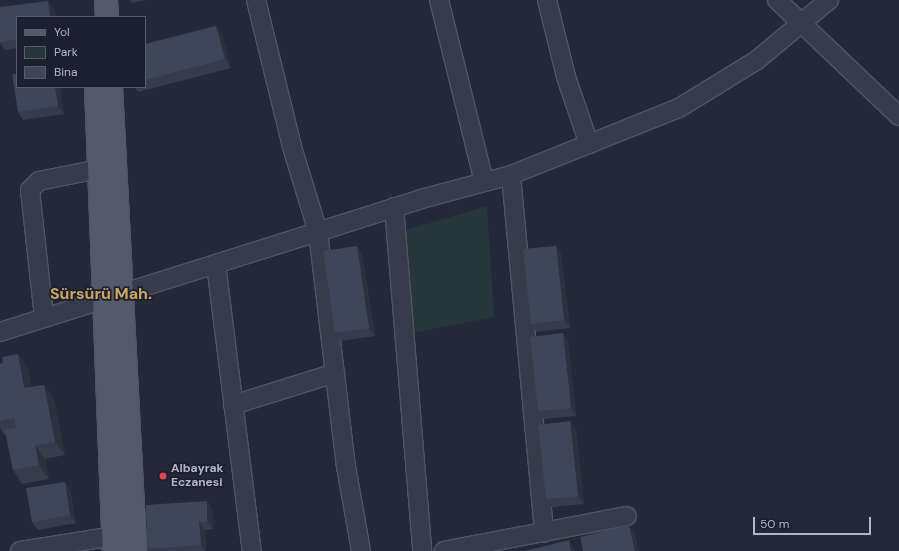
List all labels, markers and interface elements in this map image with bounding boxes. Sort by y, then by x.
legend [16,16,146,88]
text: Yol [54,24,70,40]
text: Park [54,44,78,60]
text: Bina [54,64,78,80]
district label: Sürsürü Mah. [50,284,152,304]
place label: Albayrak Eczanesi [171,462,224,490]
marker: Albayrak Eczanesi [158,471,168,481]
scale bar [755,509,873,535]
text: 50 m [760,516,789,532]

